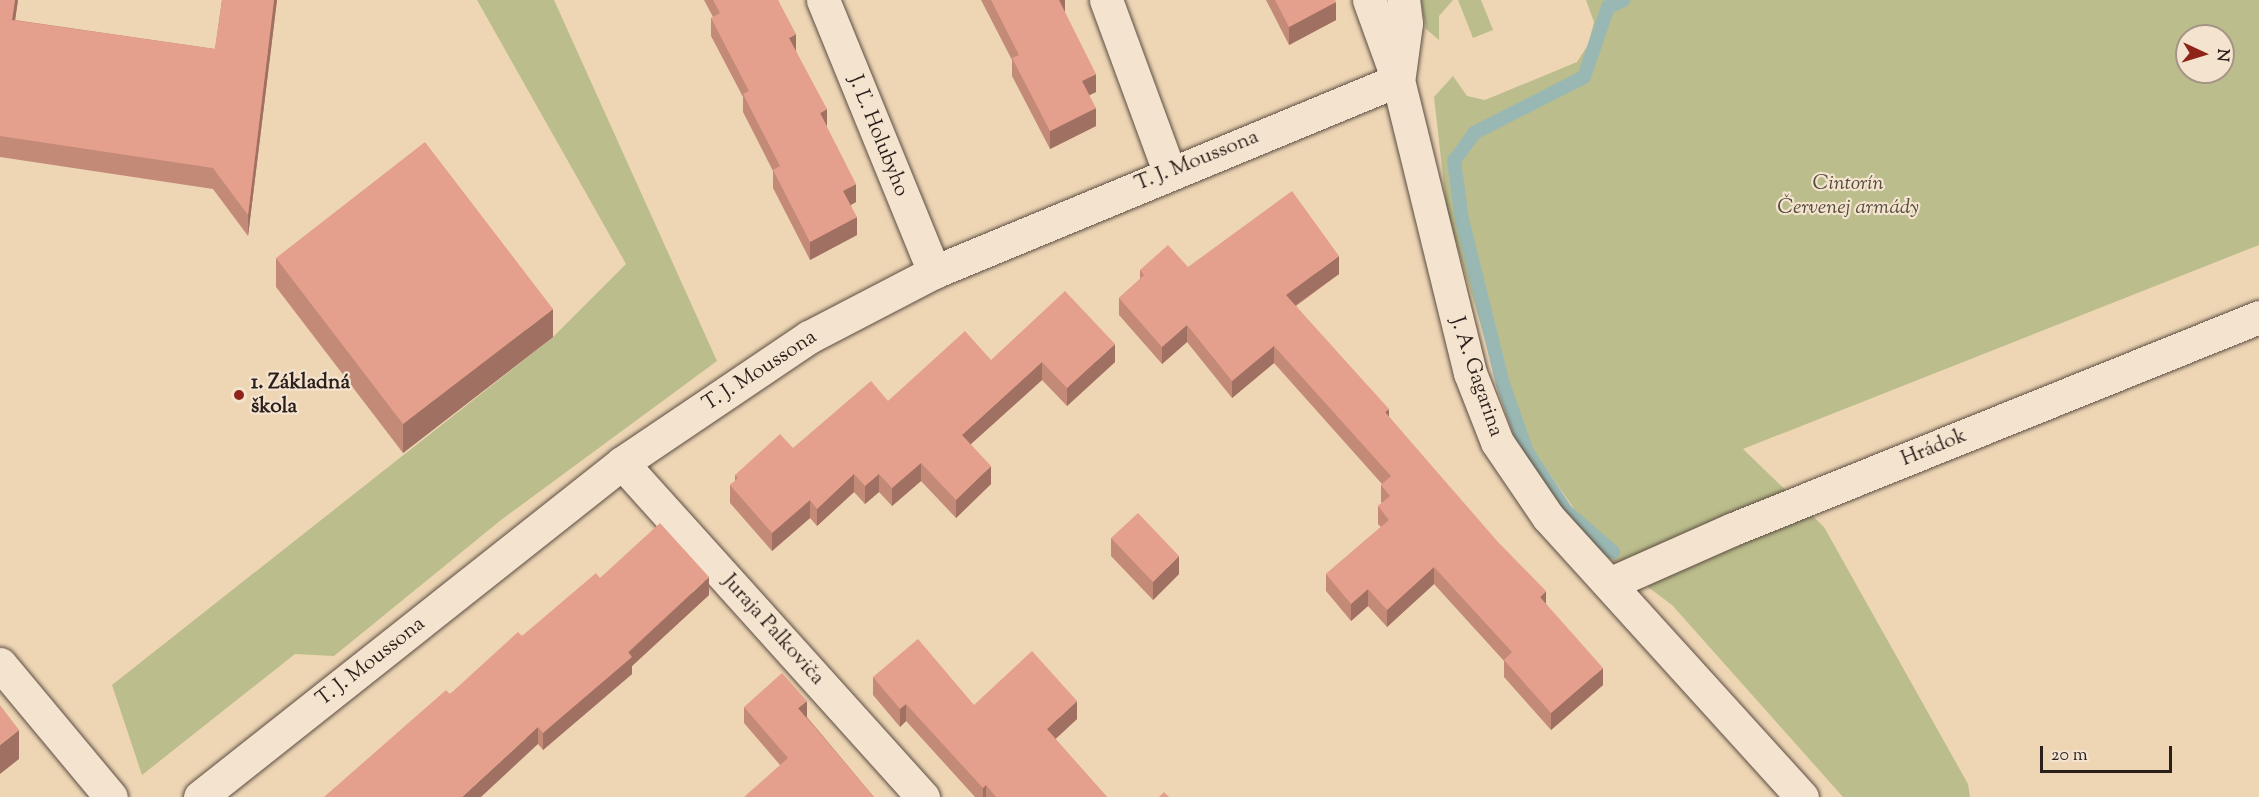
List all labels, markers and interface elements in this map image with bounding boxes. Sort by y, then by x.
north arrow [2175,24,2235,84]
text: N [2210,48,2233,62]
street label: J. Ľ. Holubyho [842,72,914,200]
street label: T. J. Moussona [1131,125,1263,197]
park label: Cintorín Červenej armády [1777,171,1919,221]
street label: J. A. Gagarina [1444,314,1508,440]
street label: T. J. Moussona [698,325,822,417]
place label: 1. Základná škola [251,370,350,420]
marker: 1. Základná škola [232,388,246,402]
street label: Hrádok [1898,424,1970,472]
street label: Juraja Palkoviča [717,569,829,691]
street label: T. J. Moussona [312,612,430,712]
scale bar [2043,734,2175,772]
text: 20 m [2051,743,2088,769]

